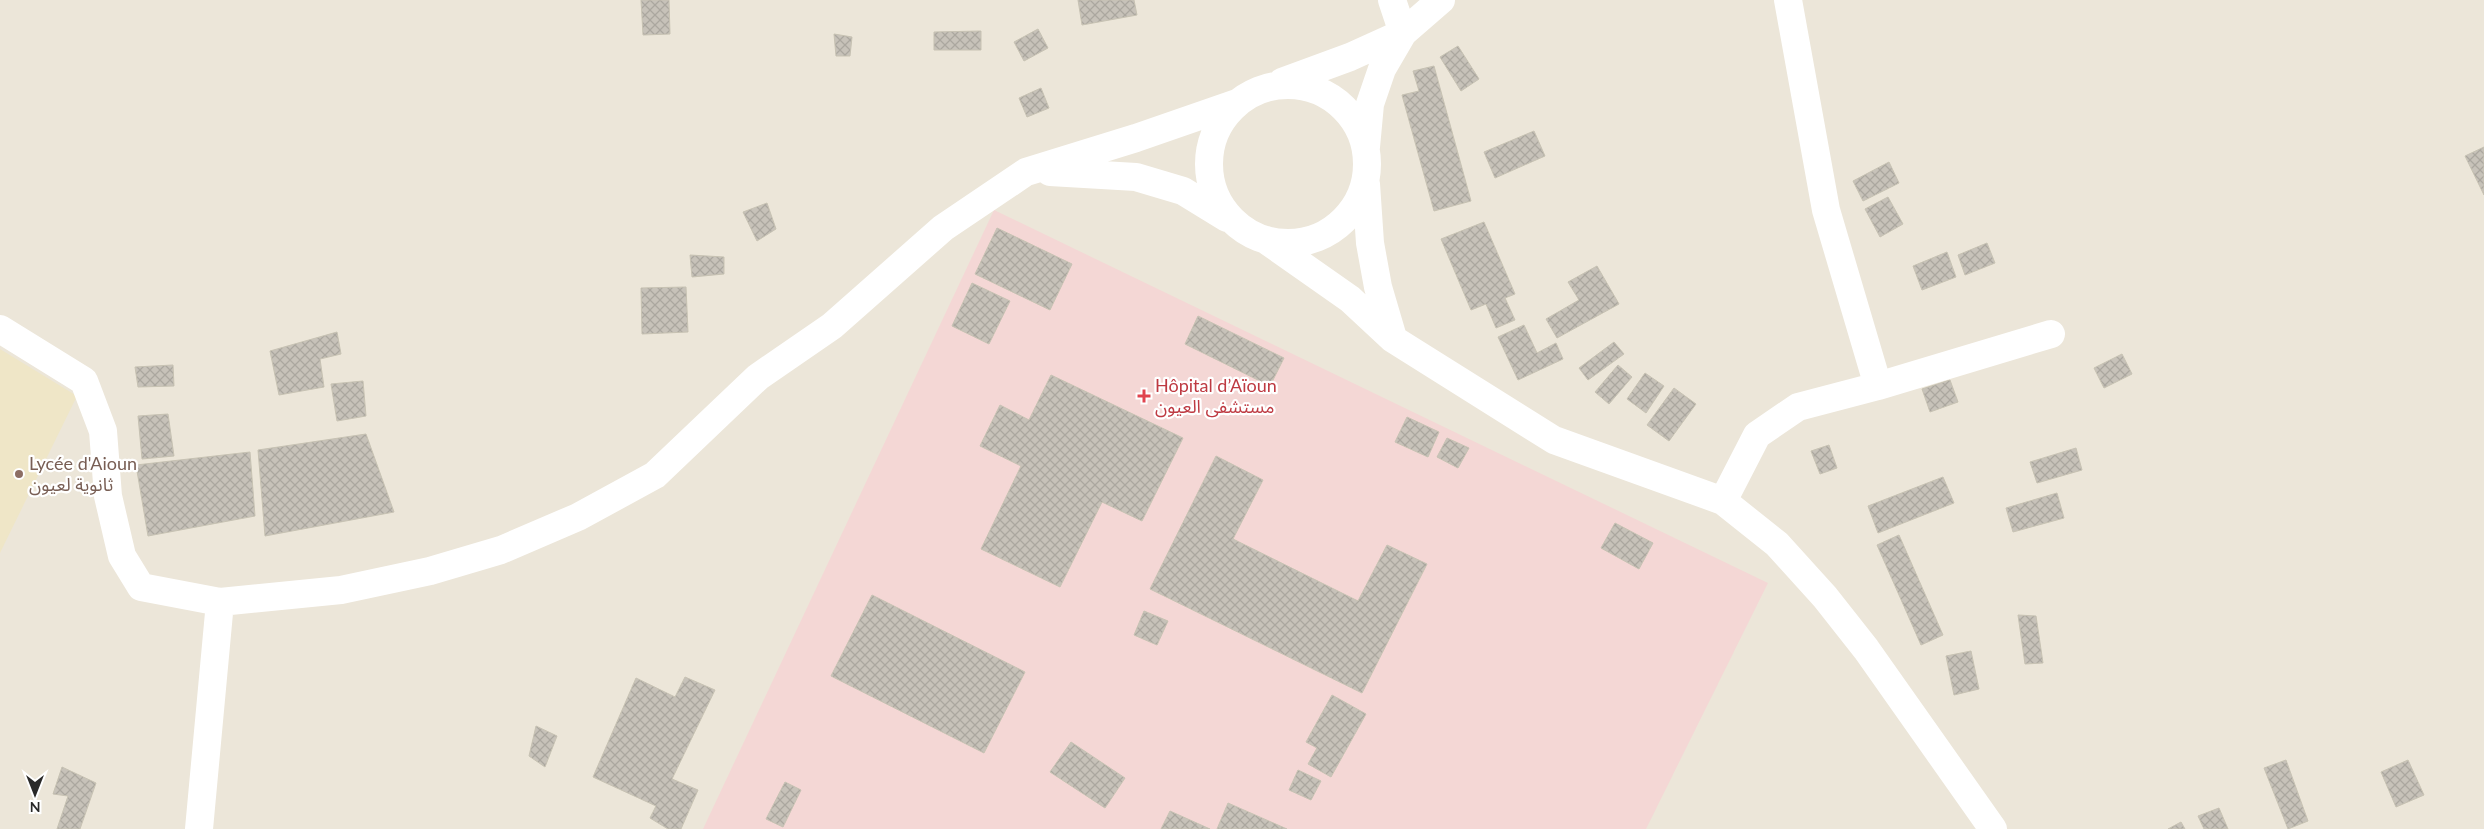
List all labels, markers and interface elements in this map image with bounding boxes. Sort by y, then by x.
place label: Hôpital d’Aïoun مستشفى العيون [1155,374,1277,418]
marker: Hôpital d’Aïoun مستشفى العيون [1137,389,1151,403]
place label: Lycée d'Aioun ثانوية لعيون [29,452,137,496]
marker: Lycée d'Aioun ثانوية لعيون [13,468,25,480]
north arrow [10,769,60,819]
text: N [30,799,40,816]

